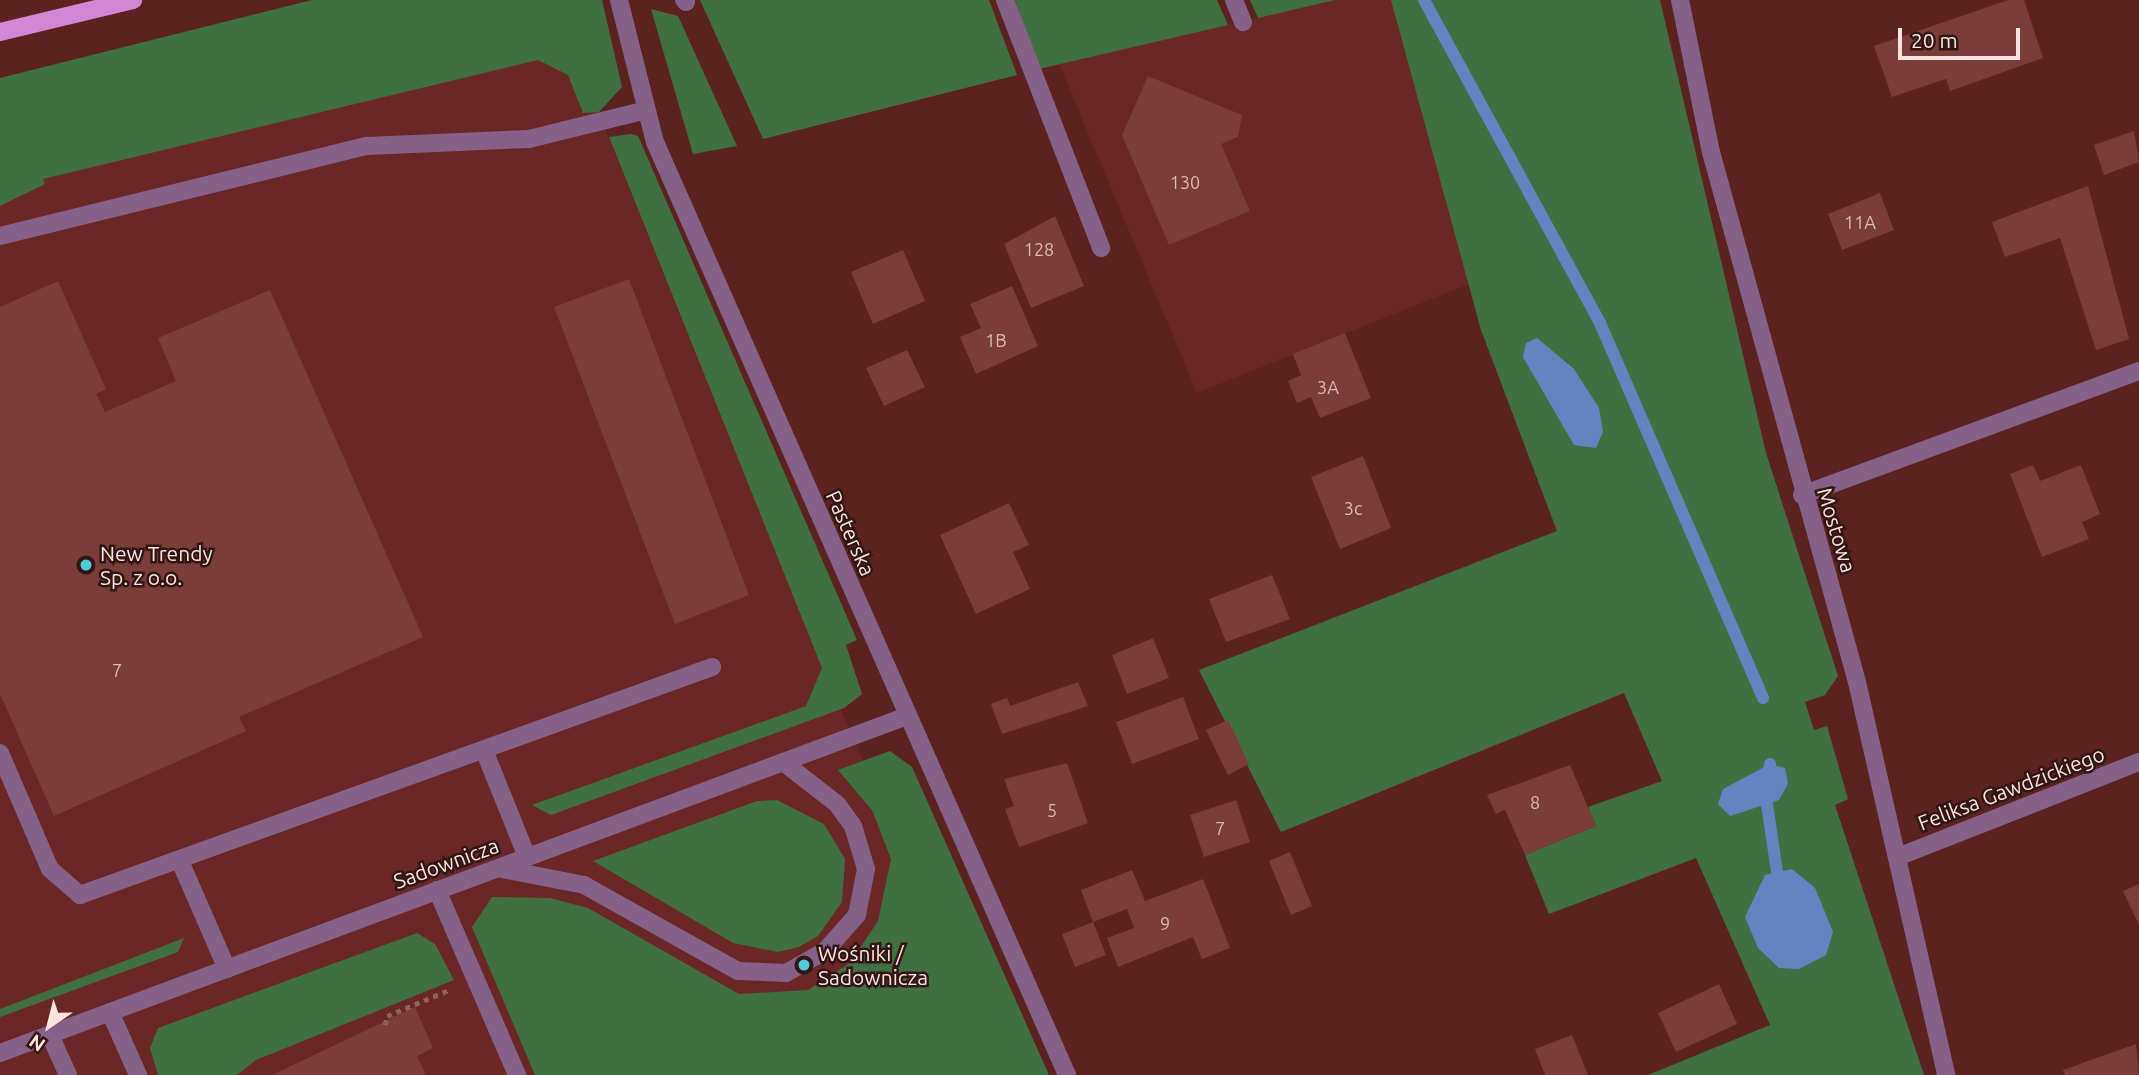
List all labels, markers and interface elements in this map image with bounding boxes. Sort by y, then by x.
scale bar [1901,14,2024,58]
text: 20 m [1911,28,1958,52]
house number: 130 [1170,171,1200,193]
house number: 11A [1844,211,1876,233]
house number: 128 [1024,238,1054,260]
house number: 1B [985,329,1007,351]
house number: 3A [1317,376,1339,398]
street label: Mostowa [1812,485,1862,575]
street label: Pasterska [821,487,881,579]
house number: 3c [1344,497,1362,519]
place label: New Trendy Sp. z o.o. [100,540,213,590]
marker: New Trendy Sp. z o.o. [78,557,94,573]
house number: 7 [112,659,122,681]
street label: Feliksa Gawdzickiego [1914,741,2108,835]
house number: 8 [1530,791,1540,813]
house number: 5 [1047,799,1057,821]
house number: 7 [1215,817,1225,839]
street label: Sadownicza [390,832,502,894]
house number: 9 [1160,912,1170,934]
place label: Wośniki / Sadownicza [818,940,928,990]
marker: Wośniki / Sadownicza [796,957,812,973]
north arrow [14,991,84,1061]
text: N [25,1030,49,1056]

